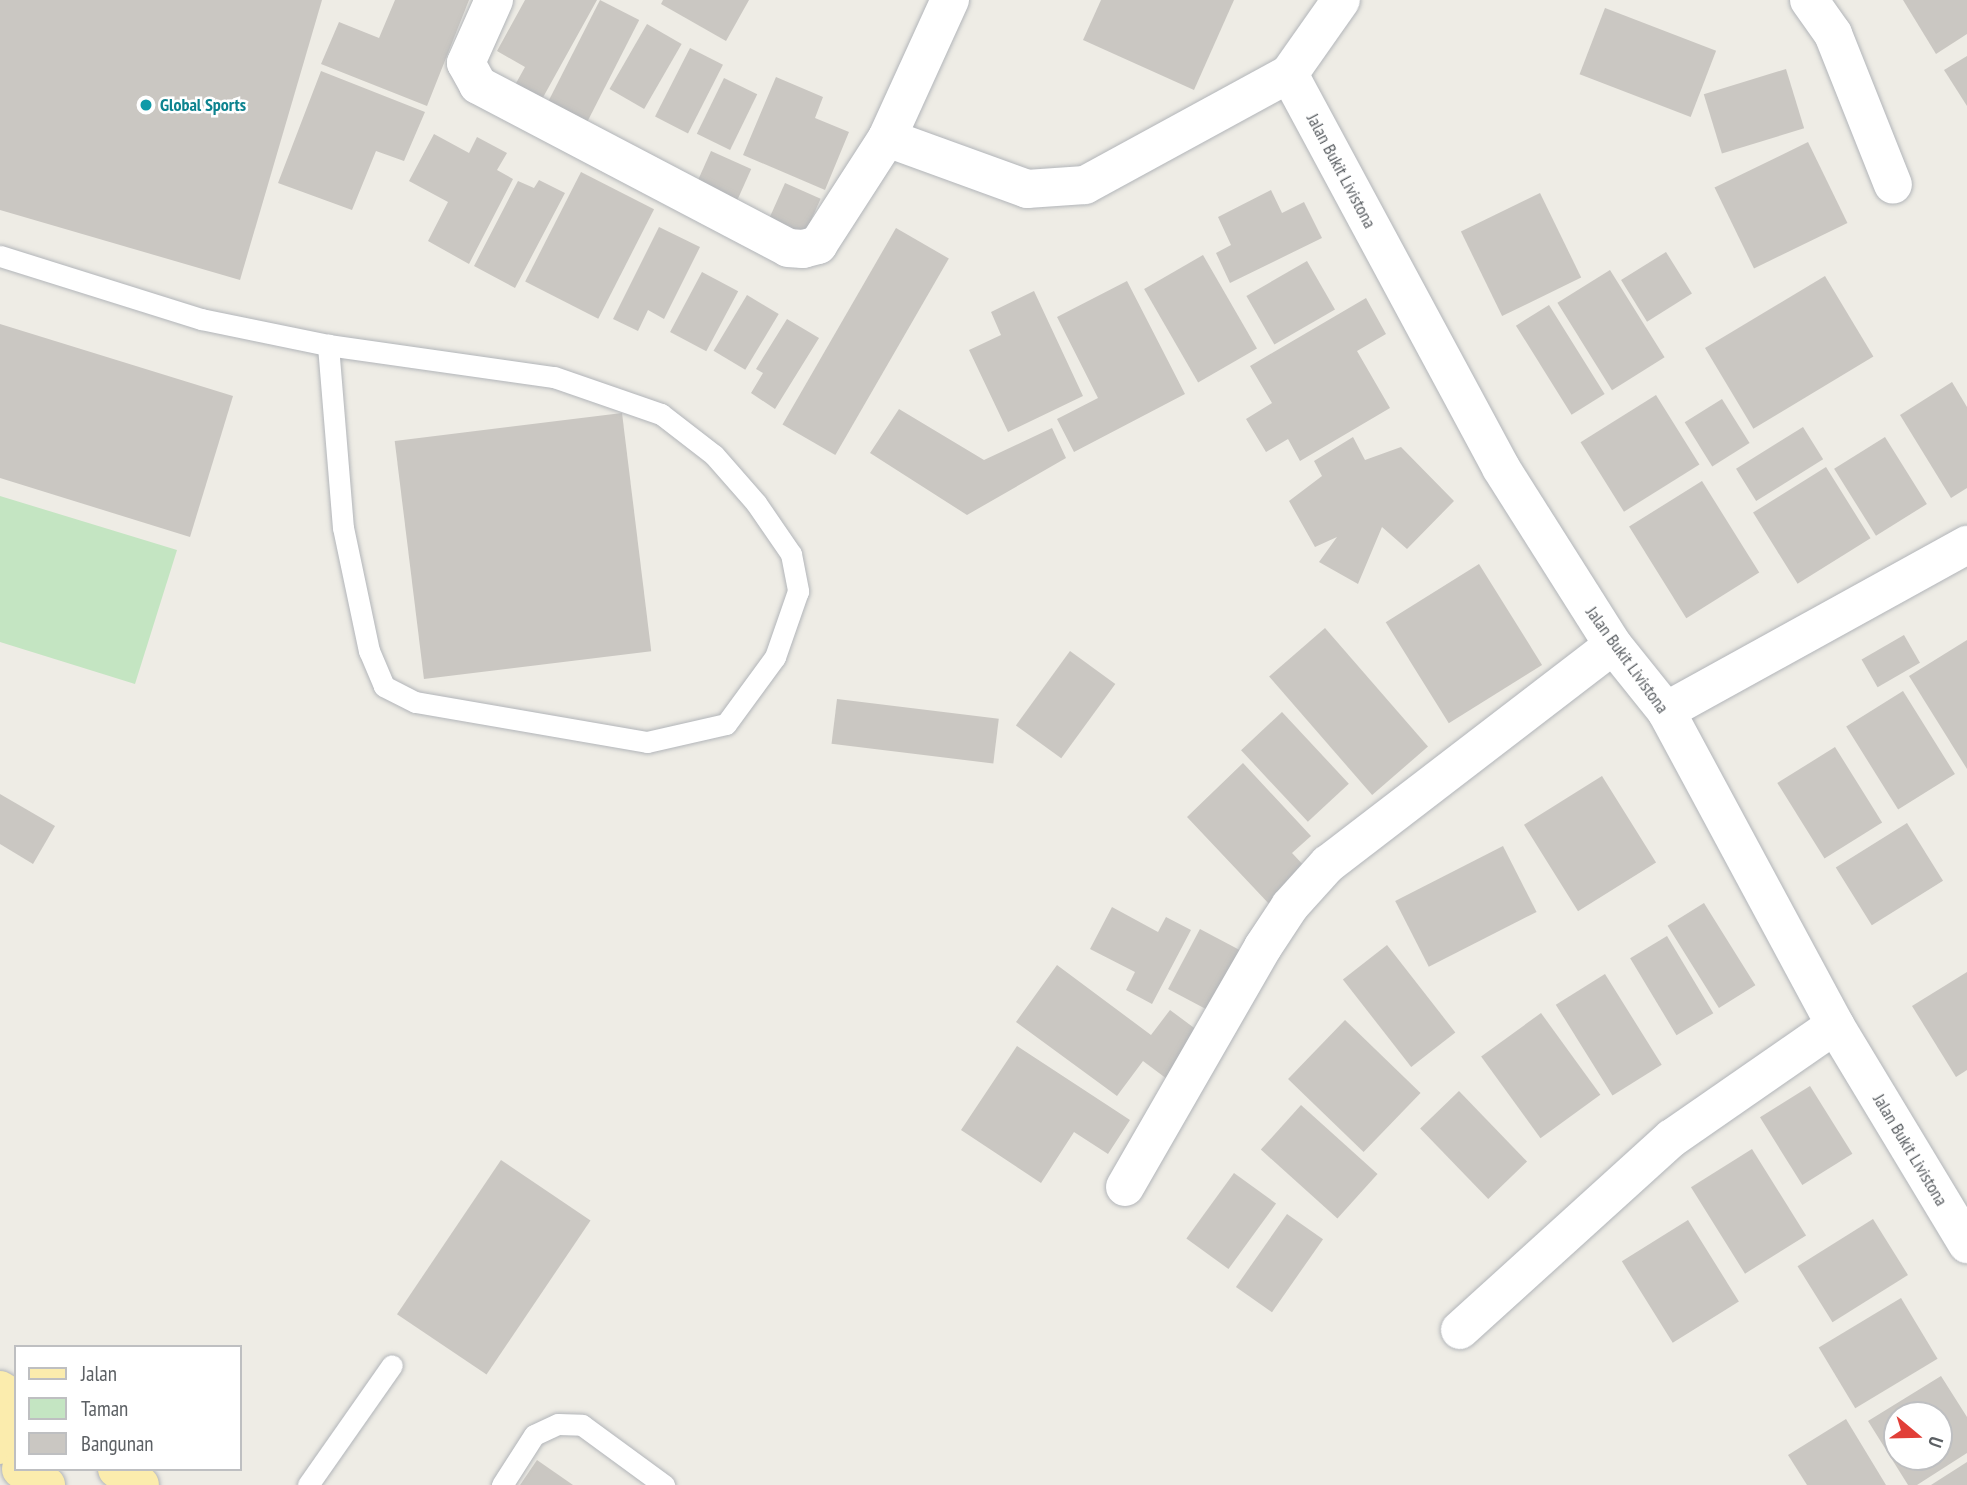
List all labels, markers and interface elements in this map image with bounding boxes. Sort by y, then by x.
place label: Global Sports [160,94,246,116]
marker: Global Sports [138,97,154,113]
street label: Jalan Bukit Livistona [1302,110,1380,232]
street label: Jalan Bukit Livistona [1581,602,1673,718]
street label: Jalan Bukit Livistona [1868,1090,1952,1210]
legend [14,1345,242,1471]
text: Jalan [81,1360,117,1387]
text: Taman [81,1395,128,1422]
north arrow [1883,1401,1953,1471]
text: Bangunan [81,1430,154,1457]
text: U [1923,1434,1949,1451]

